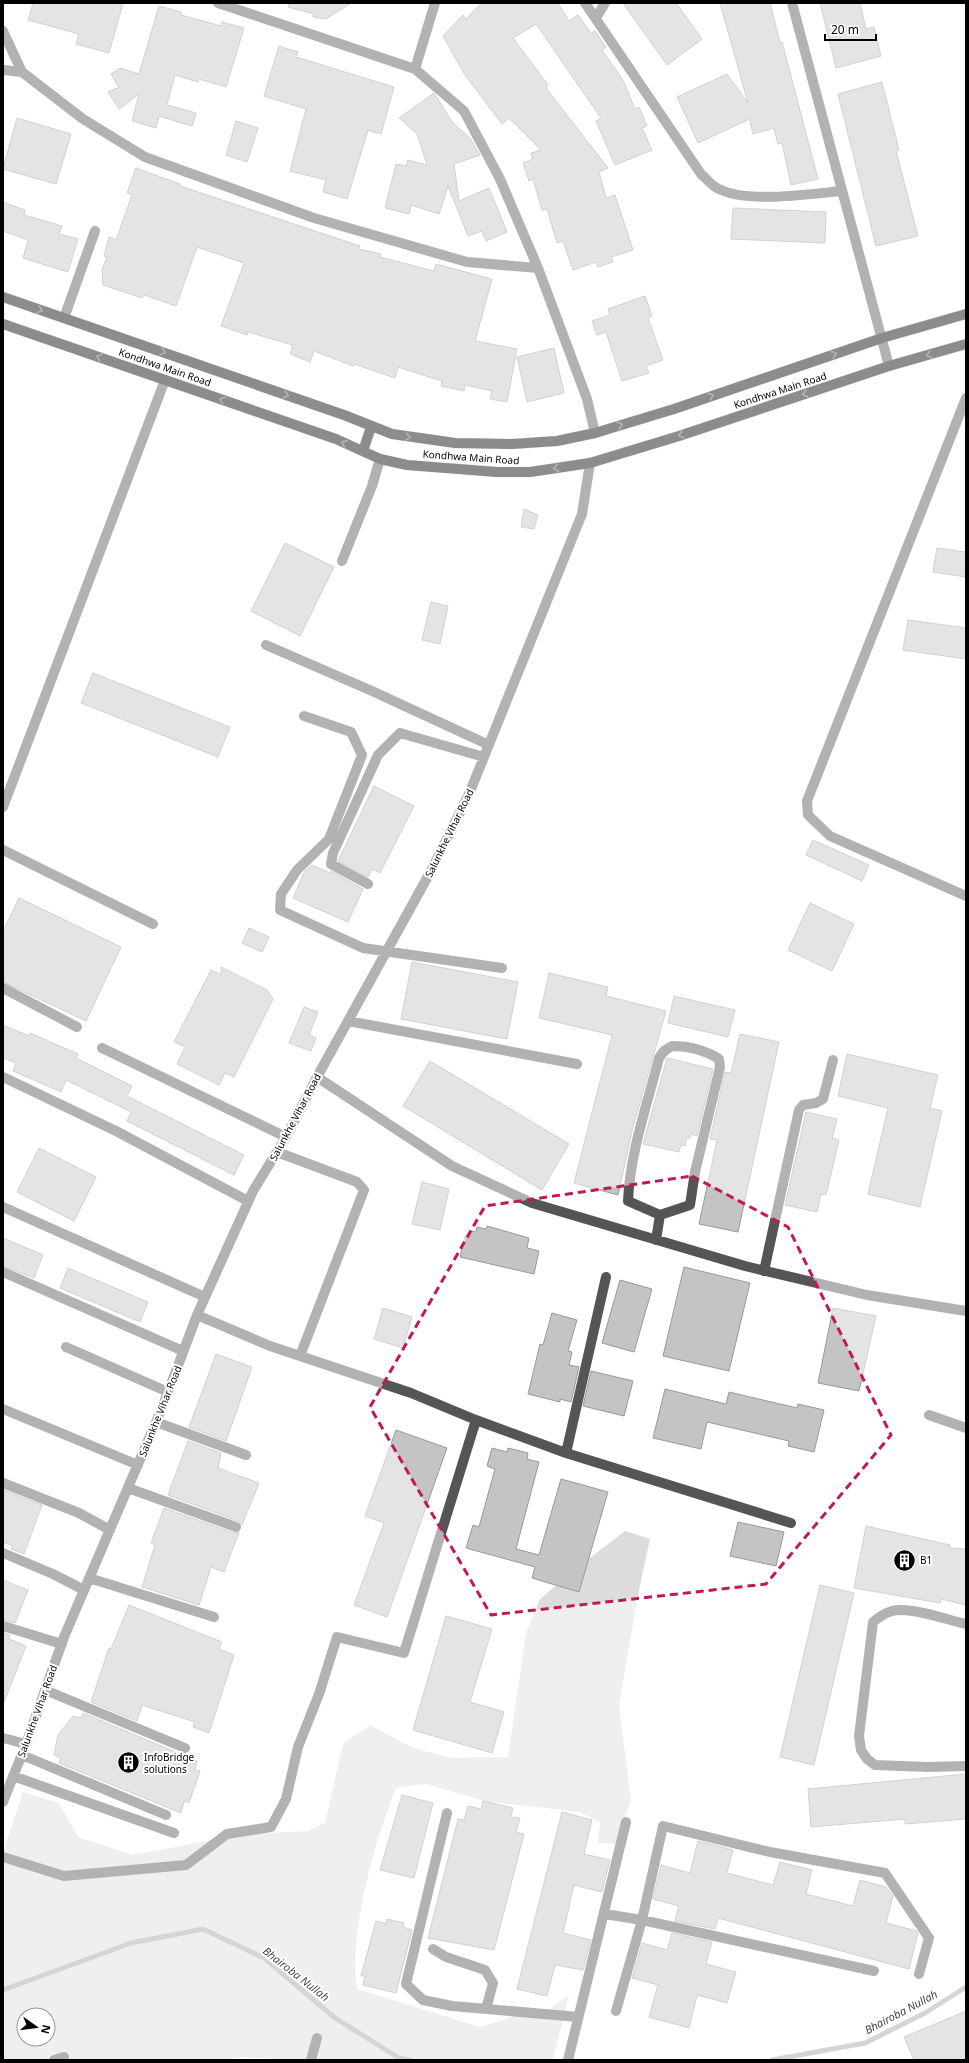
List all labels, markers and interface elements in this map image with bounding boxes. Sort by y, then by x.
scale bar [825,16,876,42]
text: 20 m [831,21,859,38]
one-way arrow [36,305,43,313]
street label: Kondhwa Main Road [117,345,213,389]
one-way arrow [159,348,166,356]
one-way arrow [830,350,837,359]
one-way arrow [925,350,932,359]
one-way arrow [95,354,102,362]
street label: Kondhwa Main Road [732,368,828,412]
one-way arrow [801,389,808,398]
one-way arrow [282,390,289,399]
one-way arrow [707,392,714,401]
one-way arrow [218,396,225,404]
one-way arrow [616,421,623,430]
one-way arrow [678,430,685,439]
one-way arrow [405,432,411,441]
one-way arrow [341,440,349,448]
street label: Kondhwa Main Road [422,447,520,467]
one-way arrow [553,463,559,472]
street label: Salunkhe Vihar Road [421,786,477,880]
street label: Salunkhe Vihar Road [266,1071,324,1163]
street label: Salunkhe Vihar Road [135,1363,185,1459]
building icon: B1 [891,1547,917,1573]
place label: B1 [920,1553,932,1567]
street label: Salunkhe Vihar Road [14,1663,60,1759]
building icon: InfoBridge solutions [115,1750,141,1776]
place label: InfoBridge solutions [144,1750,195,1776]
water label: Bhairoba Nullah [260,1943,333,2004]
water label: Bhairoba Nullah [862,1986,940,2037]
north arrow [16,2007,56,2047]
text: N [38,2023,55,2036]

